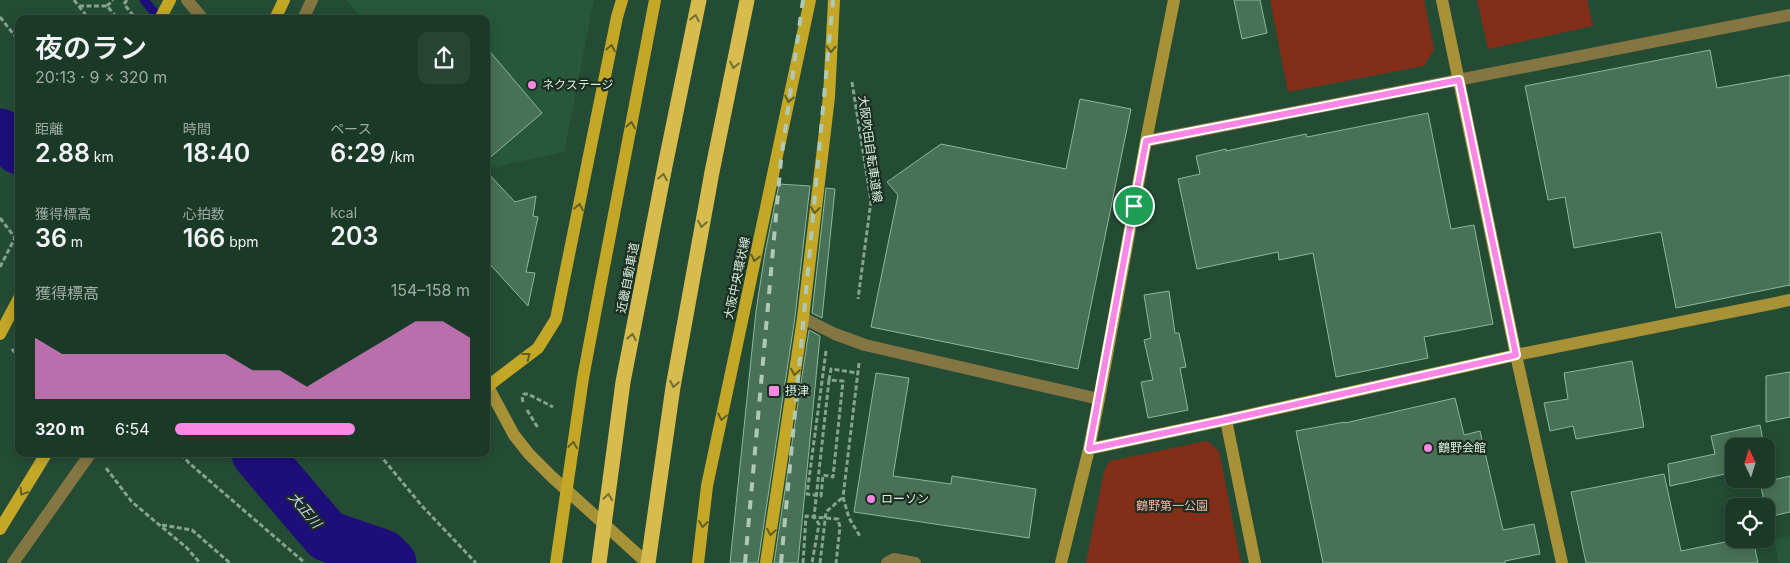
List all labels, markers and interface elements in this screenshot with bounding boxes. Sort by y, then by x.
one-way arrow [690,14,700,22]
text: 夜のラン [35,31,147,65]
button: share [418,32,470,84]
one-way arrow [605,43,615,52]
one-way arrow [826,45,837,53]
one-way arrow [729,61,739,69]
text: 20:13 · 9 × 320 m [35,67,167,87]
place label: ネクステージ [542,77,613,92]
marker: ネクステージ [526,79,538,91]
street label: 大阪吹田自転車道線 [856,94,885,203]
one-way arrow [784,95,795,104]
text: 距離 [35,120,63,137]
text: 時間 [183,120,211,137]
text: ペース [330,120,372,137]
one-way arrow [625,120,635,129]
text: 2.88 [35,138,90,168]
text: 18:40 [183,138,250,168]
text: 6:29 [330,138,386,168]
text: km [90,148,114,165]
text: /km [386,148,415,165]
one-way arrow [657,173,667,182]
pin [1113,185,1155,227]
icon: arrive [1120,192,1148,220]
one-way arrow [573,203,583,211]
text: kcal [330,204,357,221]
text: 獲得標高 [35,205,91,222]
text: 心拍数 [183,205,225,222]
one-way arrow [810,207,821,215]
one-way arrow [698,220,708,229]
text: 203 [330,221,378,251]
text: 36 [35,223,67,253]
text: 166 [183,223,225,253]
text: m [67,233,83,250]
text: bpm [225,233,259,250]
street label: 大阪中央環状線 [720,235,753,321]
street label: 近畿自動車道 [613,241,642,315]
one-way arrow [751,254,761,263]
text: 154–158 m [391,280,470,300]
text: 獲得標高 [35,283,99,303]
one-way arrow [626,332,637,341]
one-way arrow [521,354,530,362]
one-way arrow [790,368,801,376]
one-way arrow [669,380,679,389]
place label: 摂津 [785,383,809,398]
marker: 摂津 [767,384,781,398]
one-way arrow [717,413,728,422]
text: 320 m [35,419,85,439]
text: 6:54 [115,419,150,439]
north arrow [1725,438,1775,488]
map controls [1725,438,1775,548]
place label: 鶴野会館 [1438,440,1486,455]
one-way arrow [567,441,578,449]
marker: 鶴野会館 [1422,442,1434,454]
one-way arrow [20,486,30,495]
water label: 大正川 [285,488,327,533]
place label: ローソン [881,491,929,506]
one-way arrow [602,493,613,501]
marker: ローソン [865,493,877,505]
park label: 鶴野第一公園 [1136,498,1208,513]
button: locate [1725,498,1775,548]
one-way arrow [698,520,708,529]
one-way arrow [766,528,776,537]

